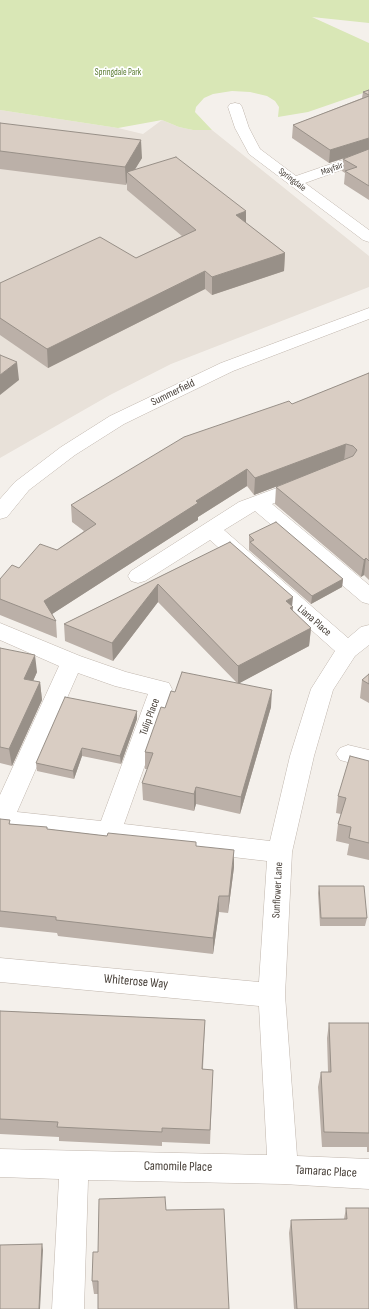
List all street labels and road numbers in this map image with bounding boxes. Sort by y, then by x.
street label: Mayfair [320,160,344,178]
street label: Springdale [276,166,308,194]
street label: Summerfield [149,377,197,409]
street label: Liana Place [294,603,334,639]
street label: Tulip Place [137,697,163,737]
street label: Sunflower Lane [270,862,286,918]
street label: Whiterose Way [103,971,169,993]
street label: Camomile Place [144,1159,212,1175]
street label: Tamarac Place [295,1163,357,1181]

